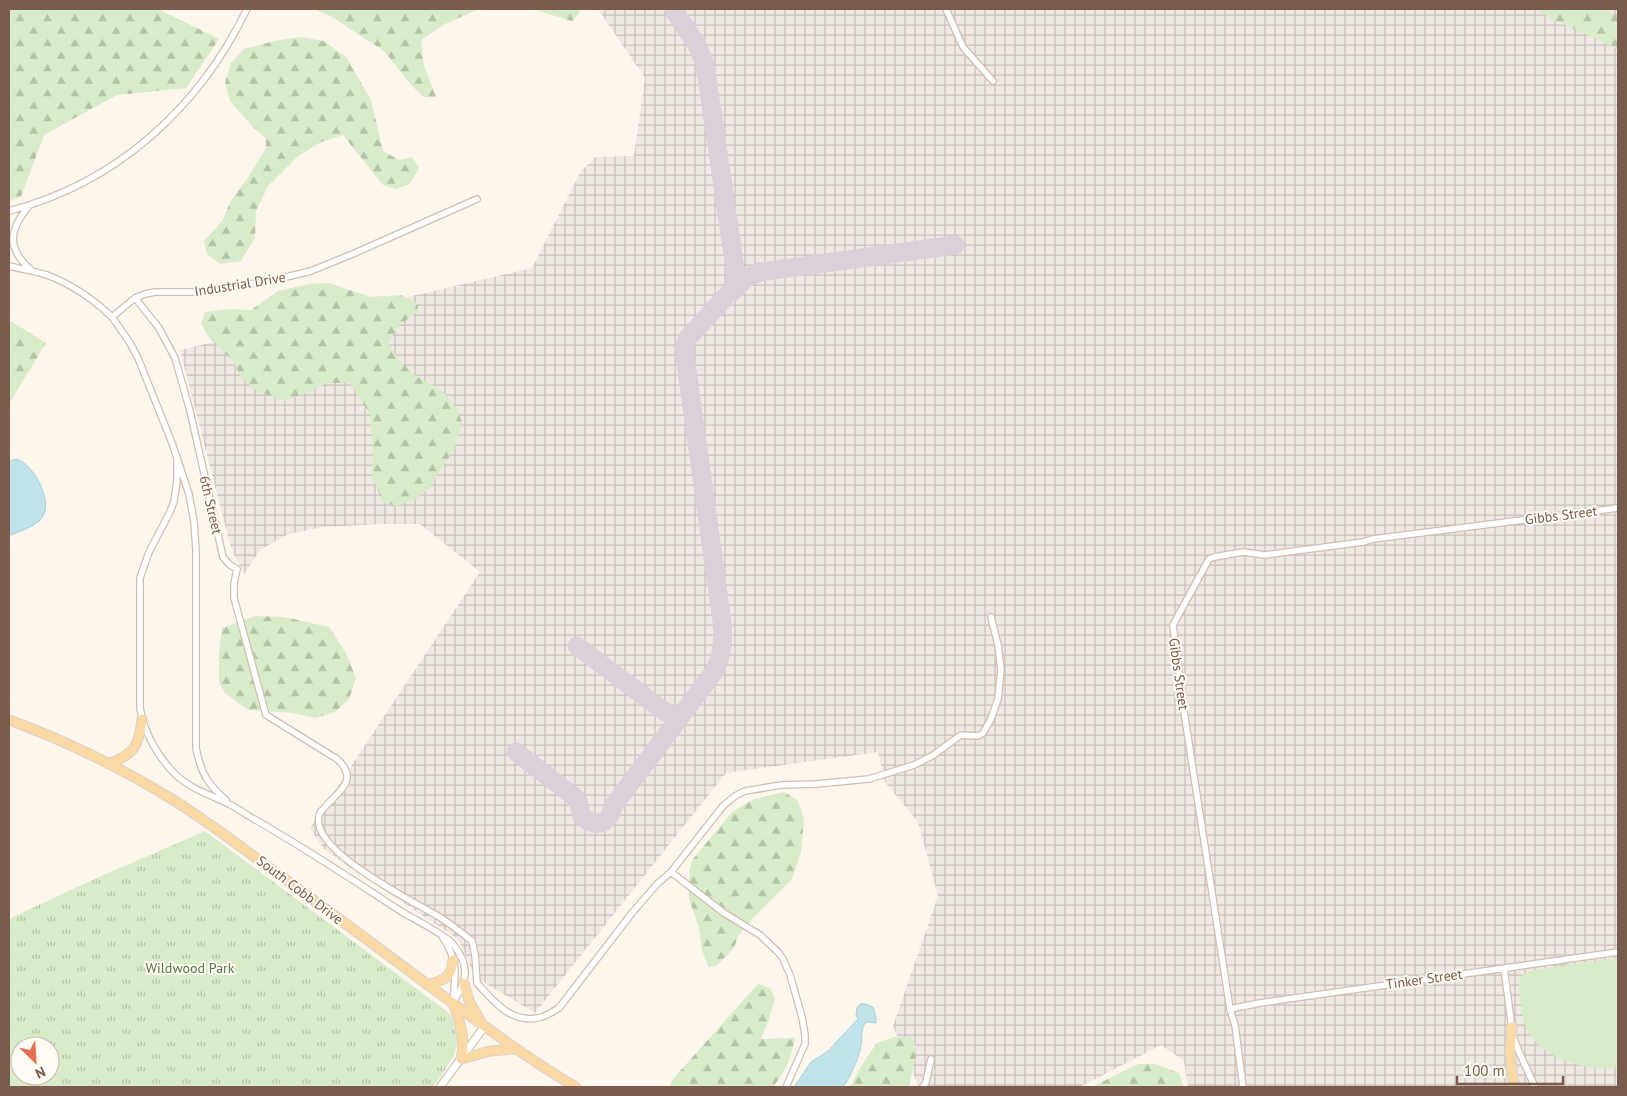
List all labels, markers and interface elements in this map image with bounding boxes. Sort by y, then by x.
street label: Industrial Drive [193,268,287,300]
street label: 6th Street [196,474,227,536]
street label: Gibbs Street [1524,502,1598,528]
street label: Gibbs Street [1165,637,1193,712]
street label: South Cobb Drive [253,852,347,928]
park label: Wildwood Park [145,959,235,977]
street label: Tinker Street [1385,965,1464,993]
north arrow [10,1036,60,1086]
scale bar [1457,1054,1563,1086]
text: 100 m [1464,1061,1505,1080]
text: N [33,1063,48,1083]

